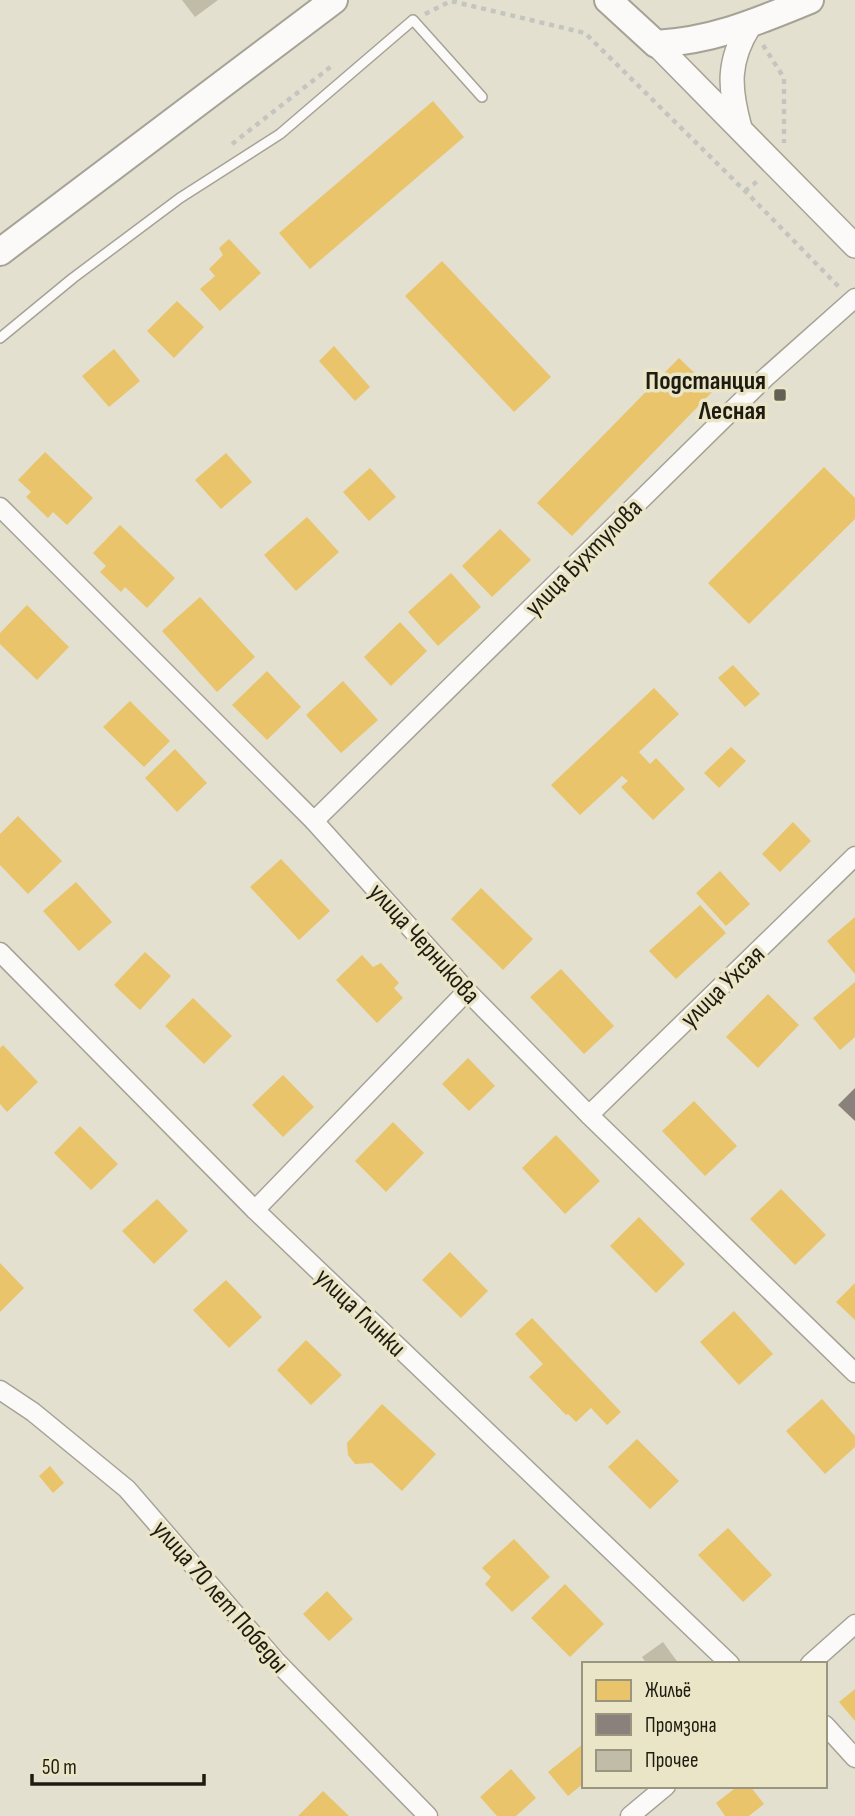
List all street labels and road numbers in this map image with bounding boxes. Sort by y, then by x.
street label: улица Бухтулова [519,493,649,623]
street label: улица Черникова [362,877,486,1011]
street label: улица Ухсая [675,939,772,1035]
street label: улица Глинки [308,1262,412,1364]
street label: улица 70 лет Победы [145,1514,295,1680]

